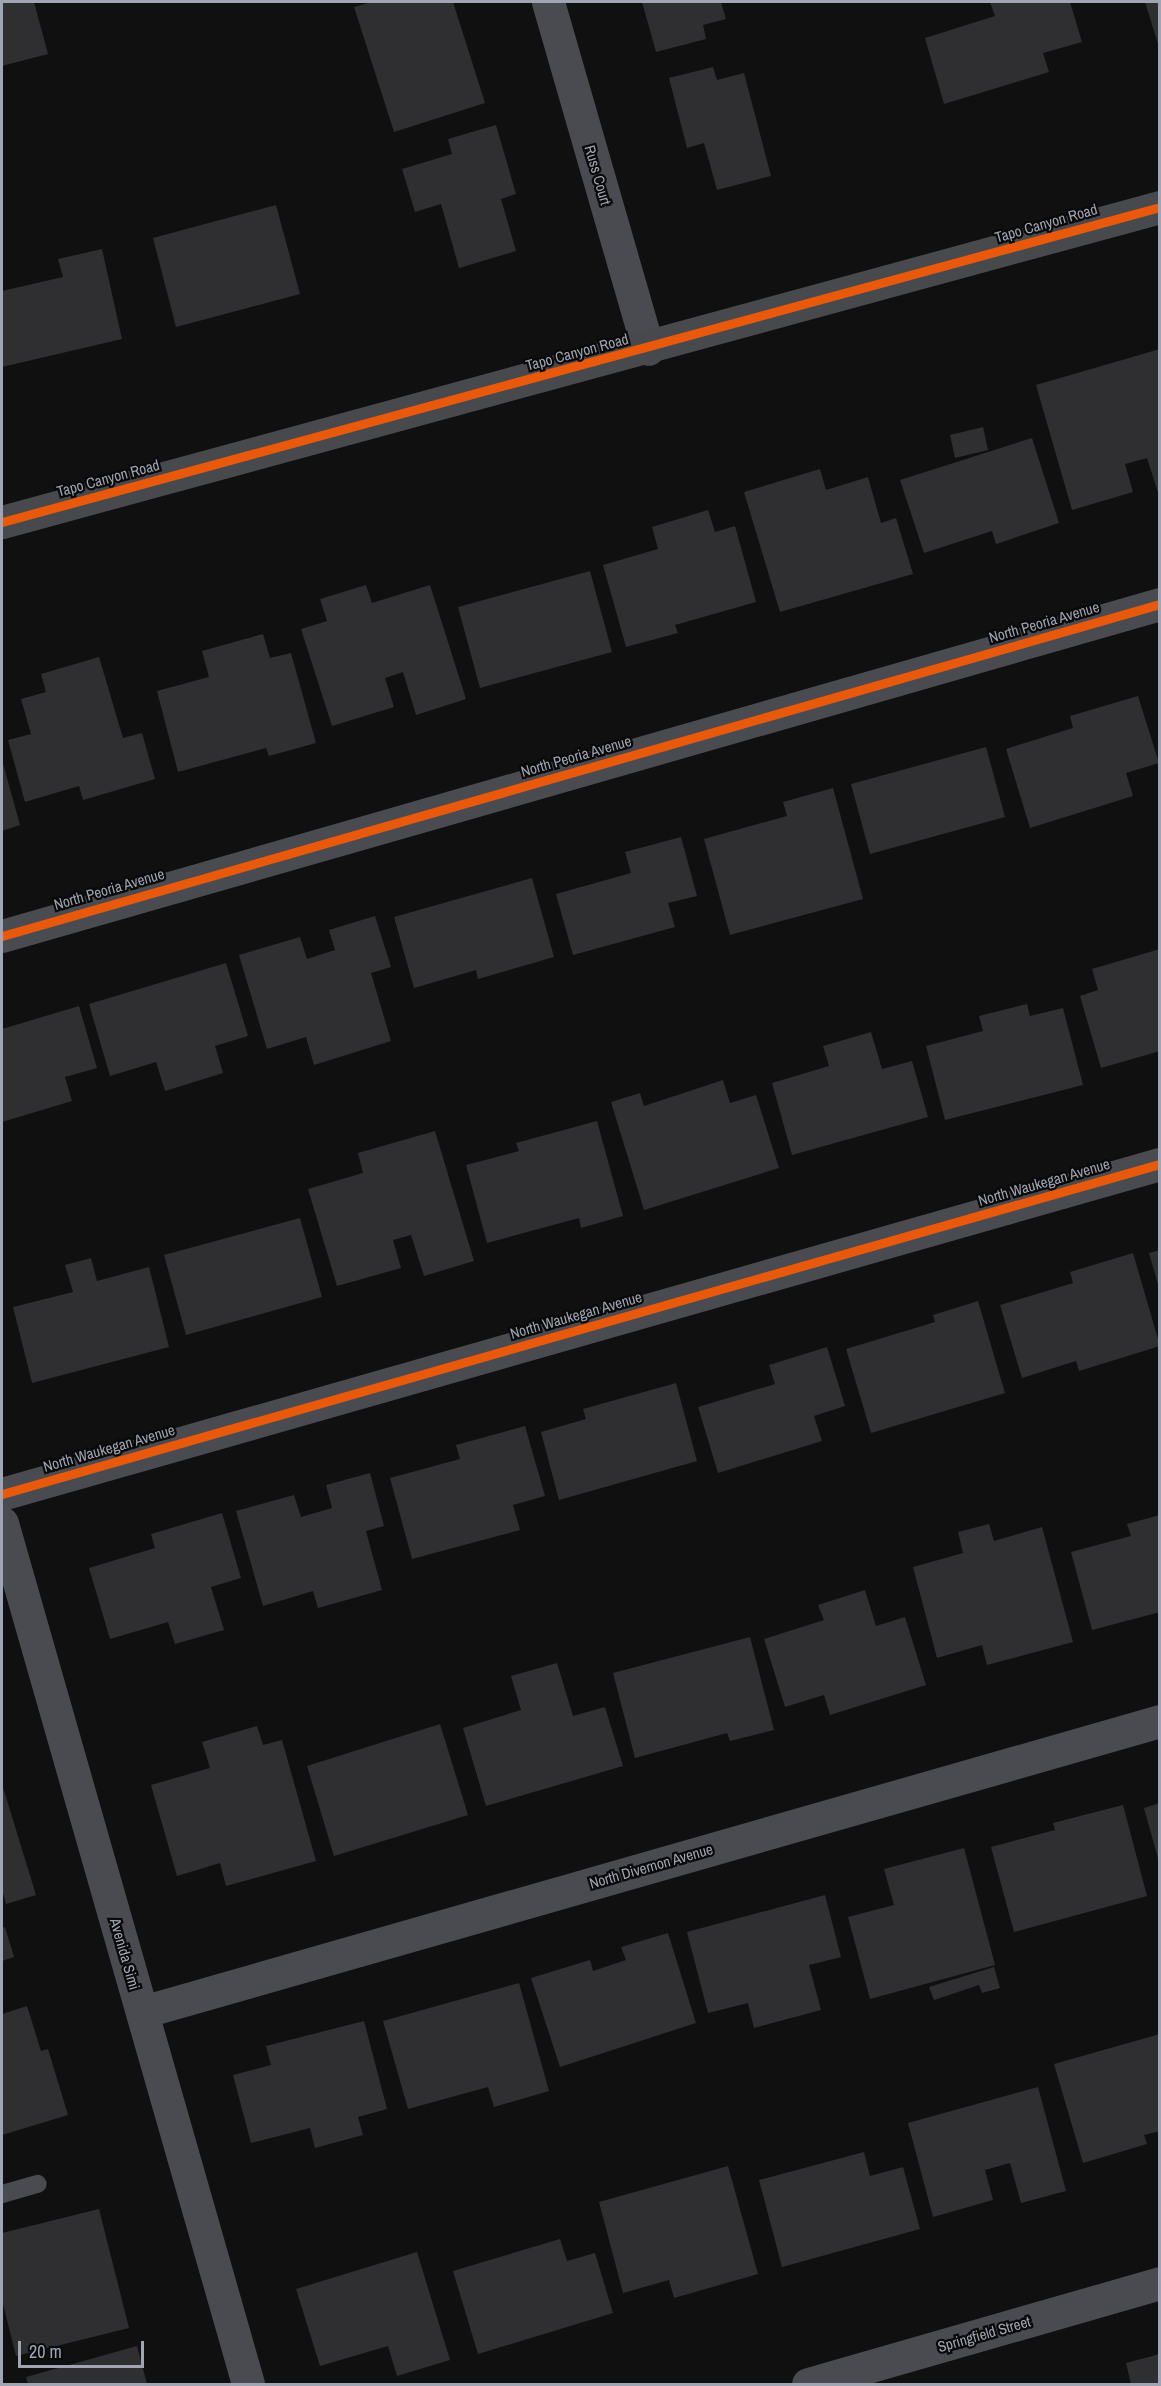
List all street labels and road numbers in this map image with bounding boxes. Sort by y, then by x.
street label: Russ Court [581,143,615,207]
street label: Tapo Canyon Road [993,200,1099,246]
street label: Tapo Canyon Road [524,330,630,374]
street label: Tapo Canyon Road [55,456,161,500]
street label: North Peoria Avenue [986,598,1102,646]
street label: North Peoria Avenue [518,732,634,780]
street label: North Peoria Avenue [51,865,167,913]
street label: North Waukegan Avenue [976,1154,1112,1210]
street label: North Waukegan Avenue [508,1287,644,1343]
street label: North Waukegan Avenue [41,1420,177,1476]
street label: North Divernon Avenue [587,1840,715,1892]
street label: Avenida Simi [106,1916,144,1992]
street label: Springfield Street [936,2312,1032,2356]

